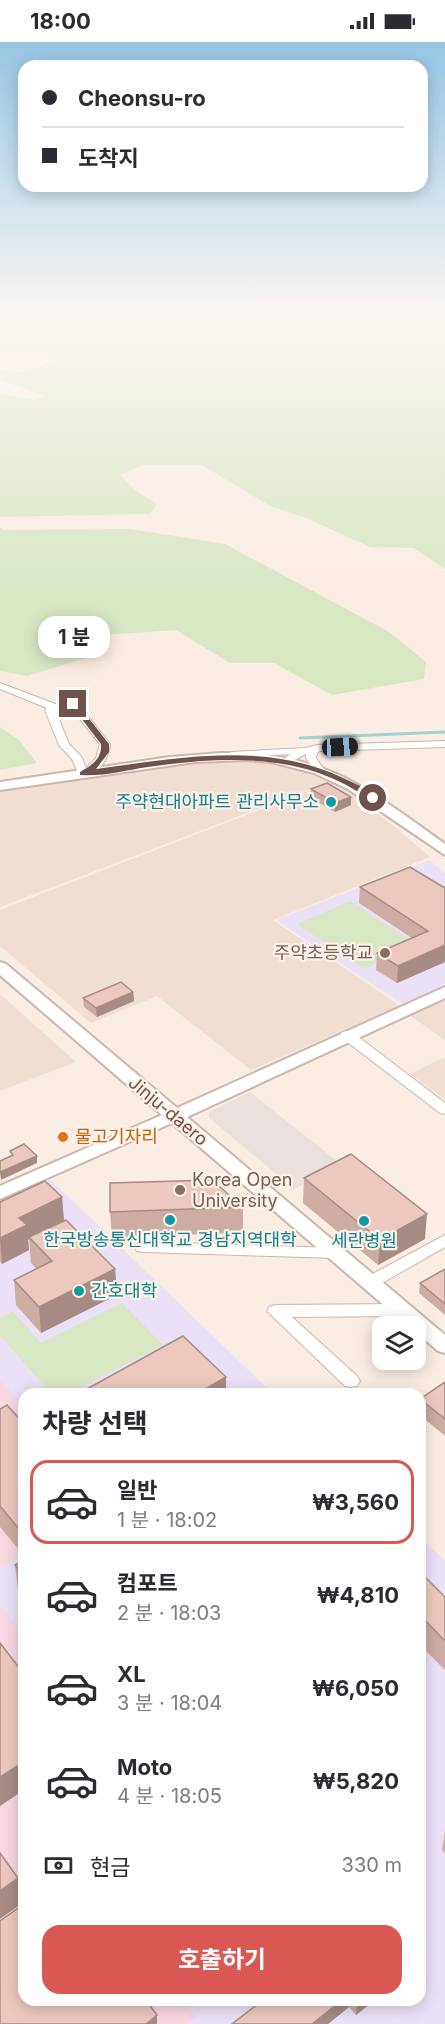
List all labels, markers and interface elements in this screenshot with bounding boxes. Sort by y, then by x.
text: 18:00 [30,8,91,34]
text: Cheonsu-ro [78,85,206,111]
text: 도착지 [78,145,139,171]
callout: 1 분 [37,617,109,659]
text: 1 분 [58,625,90,649]
route end [59,690,86,717]
car [322,737,358,757]
route start [359,784,386,811]
place label: 주약현대아파트 관리사무소 [115,791,319,812]
marker: 주약현대아파트 관리사무소 [324,795,338,809]
place label: 주약초등학교 [274,942,373,963]
marker: 주약초등학교 [378,946,392,960]
street label: Jinju-daero [125,1071,212,1150]
place label: 물고기자리 [75,1126,158,1147]
marker: 물고기자리 [56,1130,70,1144]
place label: Korea Open University [192,1169,292,1211]
marker: Korea Open University [173,1183,187,1197]
marker: 한국방송통신대학교 경남지역대학 [163,1213,177,1227]
marker: 세란병원 [357,1214,371,1228]
place label: 한국방송통신대학교 경남지역대학 [43,1229,297,1250]
place label: 세란병원 [331,1230,397,1251]
place label: 간호대학 [91,1280,157,1301]
marker: 간호대학 [72,1284,86,1298]
map controls [372,1316,426,1370]
button: layers [372,1316,426,1370]
text: 차량 선택 [42,1407,148,1440]
icon: car [45,1475,99,1529]
text: 일반 [117,1477,157,1503]
text: ₩3,560 [312,1489,399,1515]
text: 1 분 · 18:02 [117,1508,217,1532]
icon: car [45,1568,99,1622]
text: 컴포트 [117,1570,178,1596]
text: ₩4,810 [317,1582,399,1608]
text: 2 분 · 18:03 [117,1601,221,1625]
icon: car [45,1661,99,1715]
text: XL [117,1661,146,1687]
text: ₩6,050 [312,1675,399,1701]
text: 3 분 · 18:04 [117,1691,222,1715]
icon: car [45,1754,99,1808]
text: Moto [117,1754,172,1780]
text: ₩5,820 [313,1768,399,1794]
text: 4 분 · 18:05 [117,1784,222,1808]
icon: cash [42,1849,75,1882]
text: 330 m [342,1853,402,1877]
text: 현금 [90,1854,130,1880]
button: 호출하기 [42,1925,402,1994]

